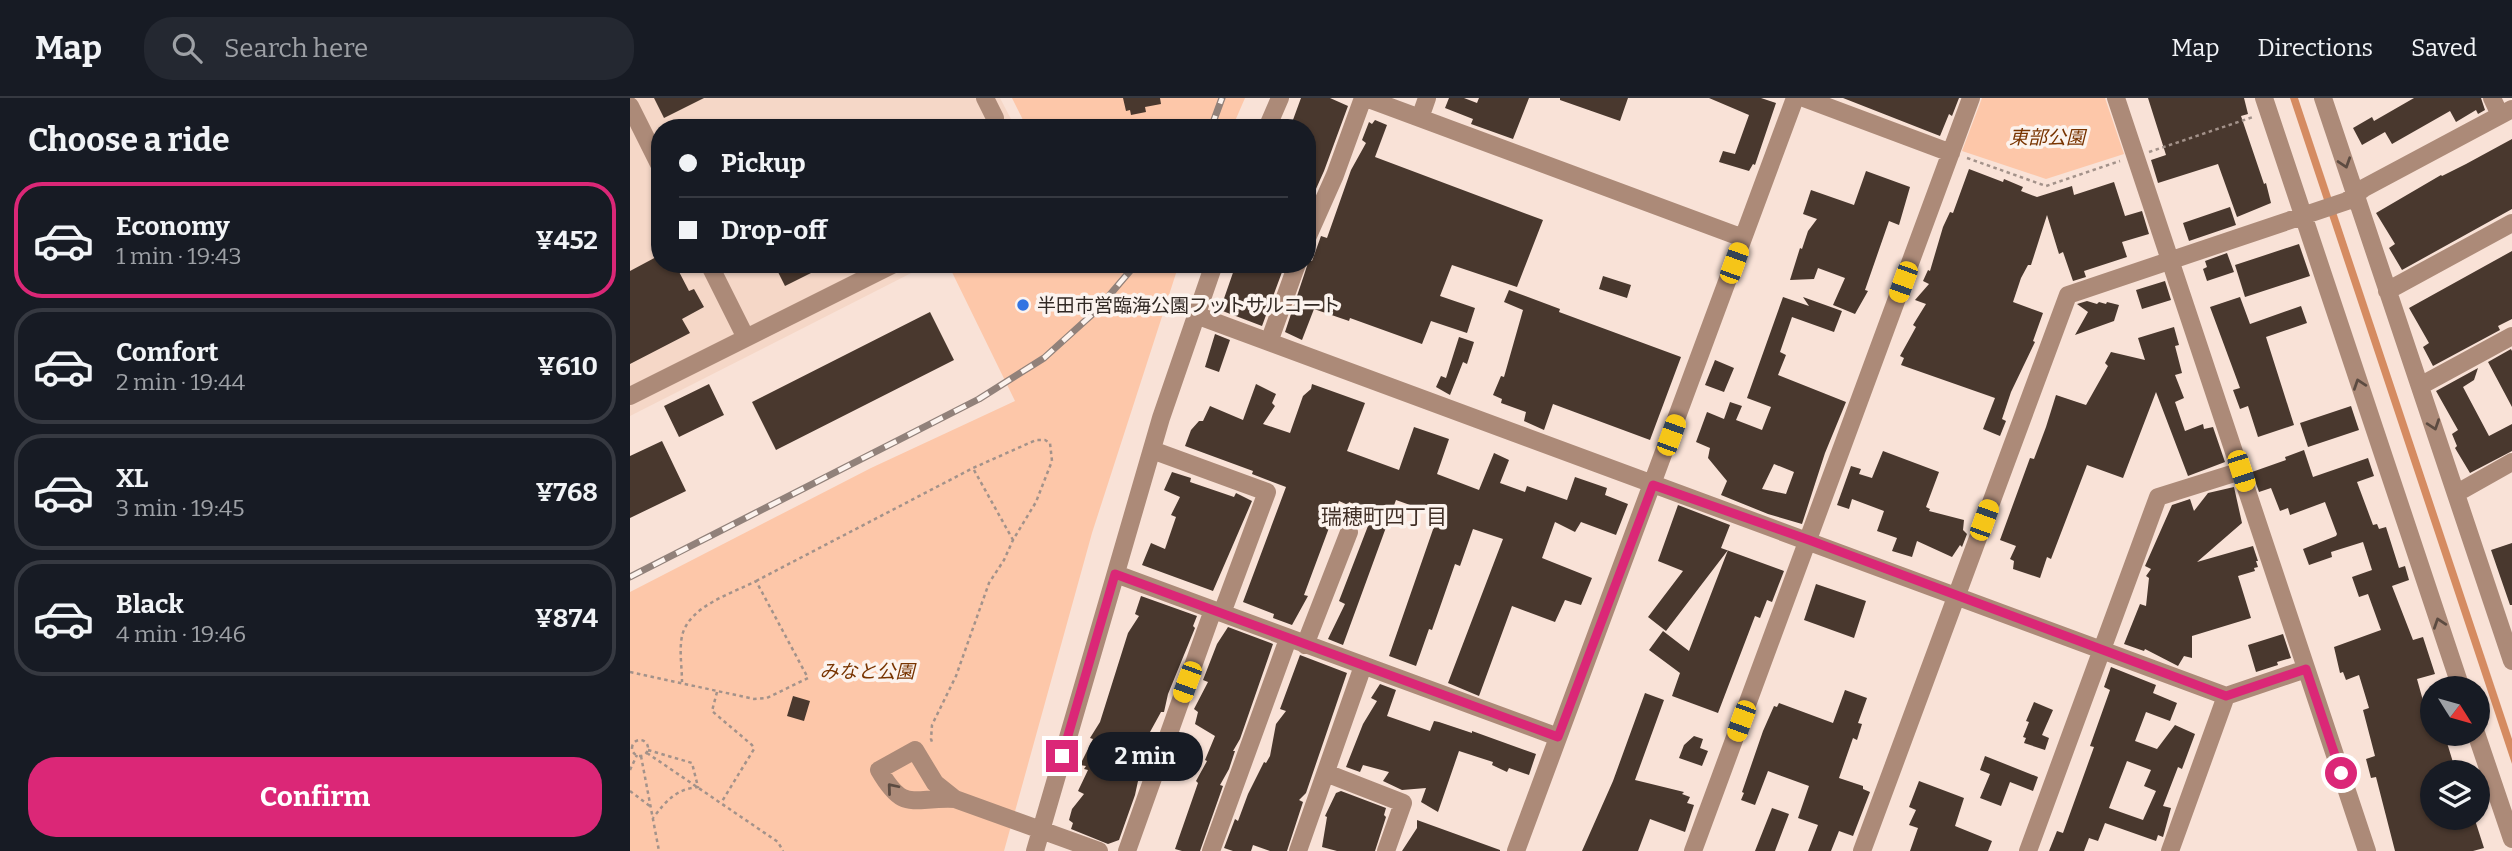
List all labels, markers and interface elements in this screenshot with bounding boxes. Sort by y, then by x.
search box [144,17,634,80]
text: Map [35,28,102,68]
icon: search [168,29,206,67]
text: Search here [224,33,368,64]
text: Map [2171,34,2220,62]
text: Directions [2258,34,2373,62]
text: Saved [2411,34,2477,62]
text: Choose a ride [28,121,229,159]
park label: 東部公園 [2009,126,2088,149]
text: Pickup [721,148,806,179]
one-way arrow [2337,156,2351,168]
icon: car [32,209,95,272]
text: Economy [116,211,230,242]
text: Drop-off [721,215,827,246]
text: ¥452 [536,225,598,256]
car [1717,240,1752,286]
text: 1 min · 19:43 [116,242,242,270]
car [1886,259,1921,305]
place label: 半田市営臨海公園フットサルコート [1037,294,1341,317]
marker: 半田市営臨海公園フットサルコート [1015,297,1031,313]
icon: car [32,335,95,398]
text: Comfort [116,337,219,368]
text: ¥610 [537,351,598,382]
text: 2 min · 19:44 [116,368,245,396]
one-way arrow [2353,379,2367,391]
car [1654,412,1689,458]
one-way arrow [2425,418,2440,430]
car [2225,448,2258,494]
icon: car [32,461,95,524]
text: XL [116,463,148,494]
text: ¥768 [535,477,598,508]
text: 3 min · 19:45 [116,494,245,522]
car [1967,497,2002,543]
district label: 瑞穂町四丁目 [1321,504,1447,530]
icon: car [32,587,95,650]
text: Black [116,589,184,620]
text: ¥874 [535,603,598,634]
one-way arrow [2433,617,2447,630]
text: 4 min · 19:46 [116,620,246,648]
car [1170,659,1205,705]
park label: みなと公園 [819,660,917,683]
north arrow [2420,676,2490,746]
map controls [2420,676,2490,830]
car [1724,698,1759,744]
callout: 2 min [1087,732,1202,780]
route end [1046,740,1078,772]
text: 2 min [1114,742,1176,770]
button: Confirm [28,757,602,837]
route start [2325,757,2357,789]
button: layers [2420,760,2490,830]
one-way arrow [888,783,900,796]

